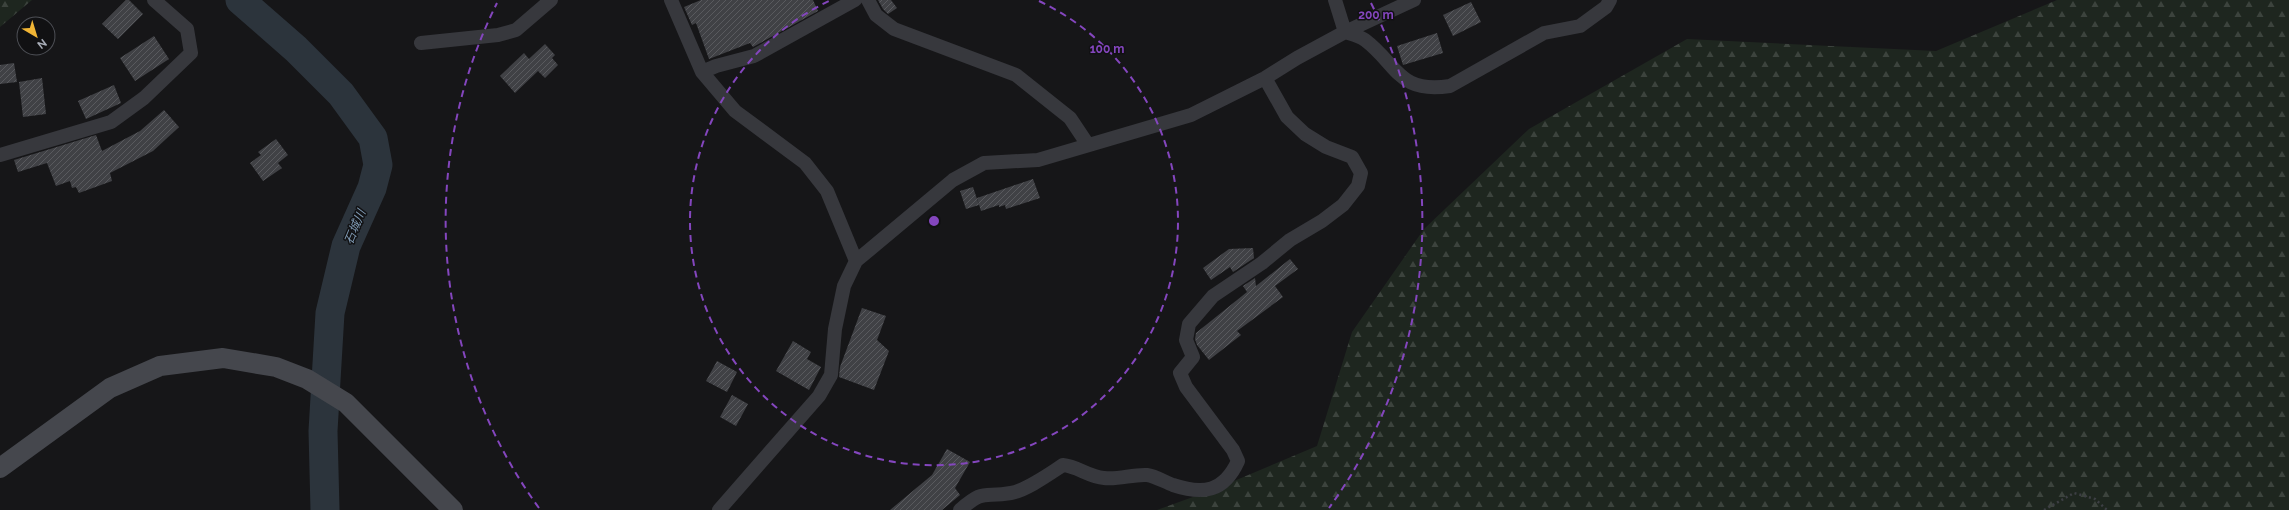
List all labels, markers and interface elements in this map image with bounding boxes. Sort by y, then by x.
text: 200 m [1358,8,1394,22]
north arrow [16,16,56,56]
text: N [35,36,49,51]
text: 100 m [1090,42,1124,56]
water label: 石城川 [342,206,369,246]
centre of rings [927,214,941,228]

